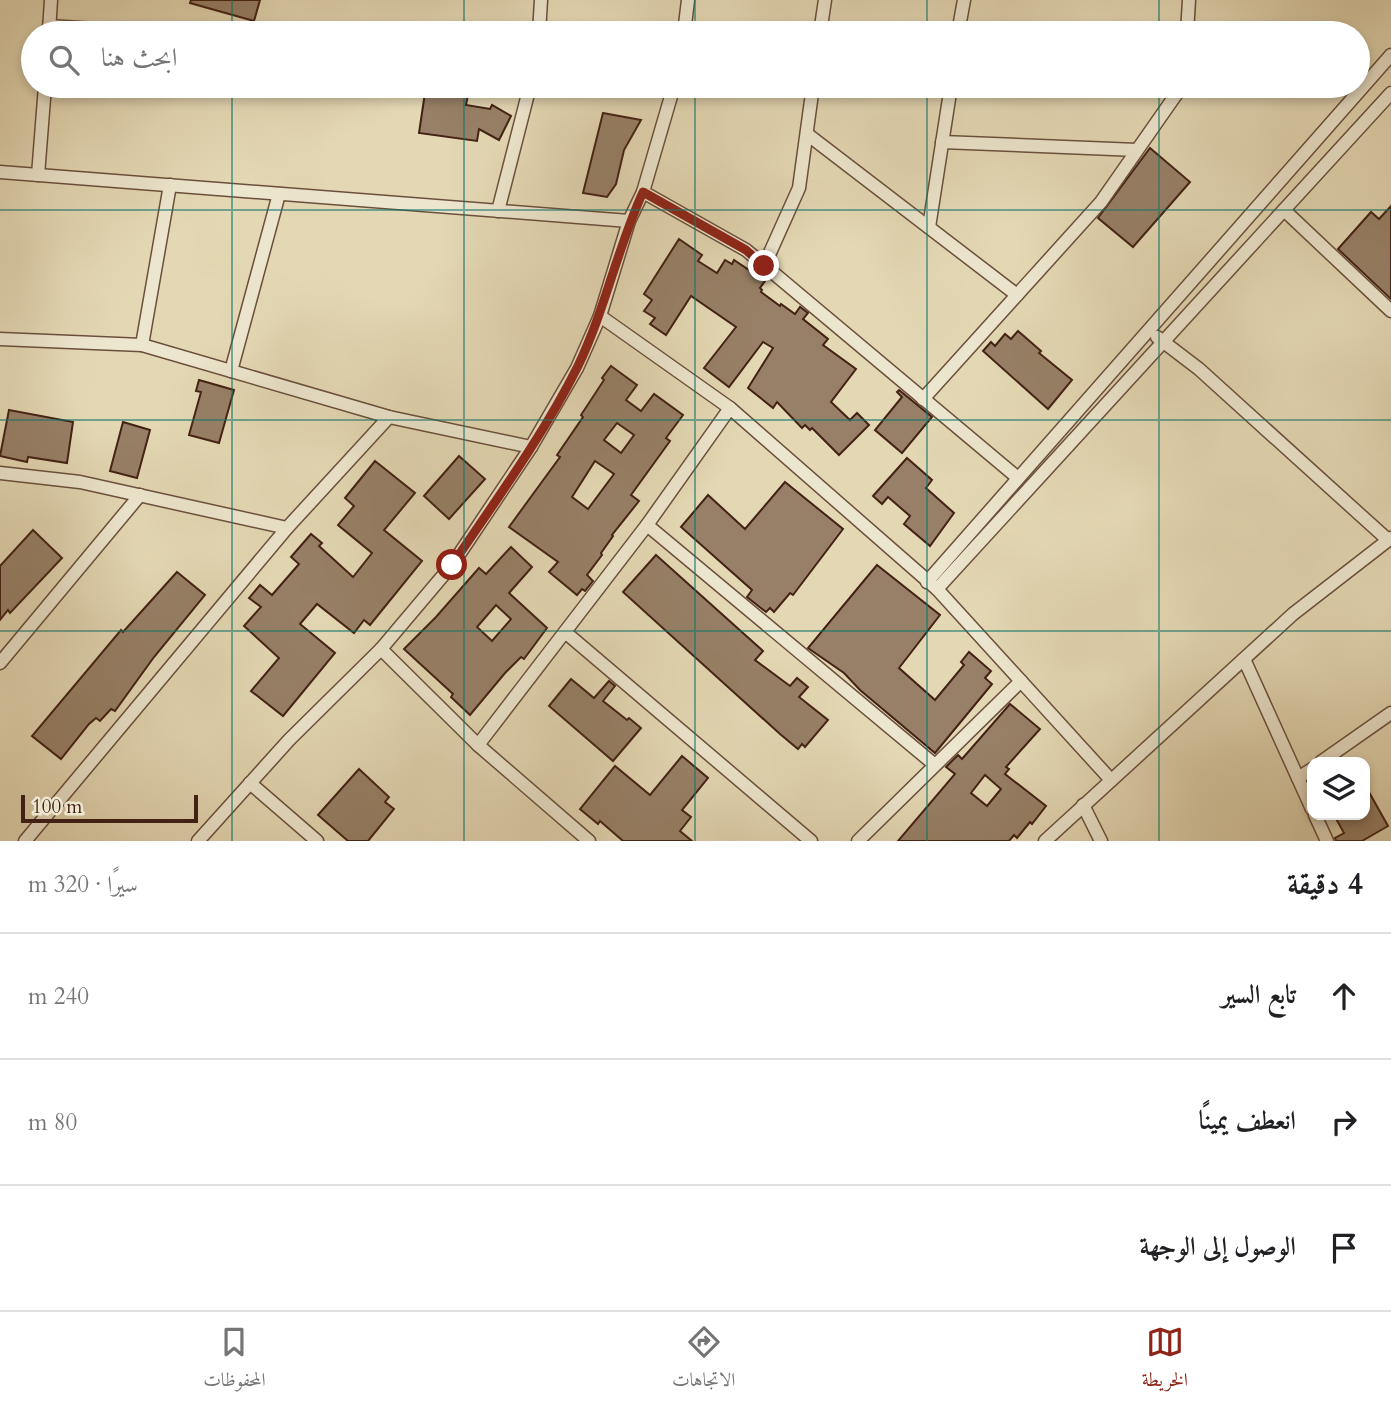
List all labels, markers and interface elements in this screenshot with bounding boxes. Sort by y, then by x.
search box [21,21,1370,98]
text: ابحث هنا [101,40,177,75]
icon: search [45,41,83,79]
route end [748,250,779,281]
route start [436,549,467,580]
map controls [1307,757,1370,820]
button: layers [1307,757,1370,820]
scale bar [21,792,198,824]
text: 100 m [32,794,82,820]
text: 4 دقيقة [1287,864,1363,905]
text: سيرًا · 320 m [28,869,138,900]
text: تابع السير [1221,977,1296,1012]
icon: ahead [1325,977,1363,1015]
text: 240 m [28,981,89,1012]
text: انعطف يمينًا [1198,1103,1296,1138]
icon: right [1325,1103,1363,1141]
text: 80 m [28,1107,77,1138]
text: الوصول إلى الوجهة [1140,1229,1296,1264]
icon: arrive [1325,1229,1363,1267]
tab: المحفوظات [203,1323,266,1398]
tab: الاتجاهات [672,1323,735,1398]
tab: الخريطة [1142,1323,1188,1398]

